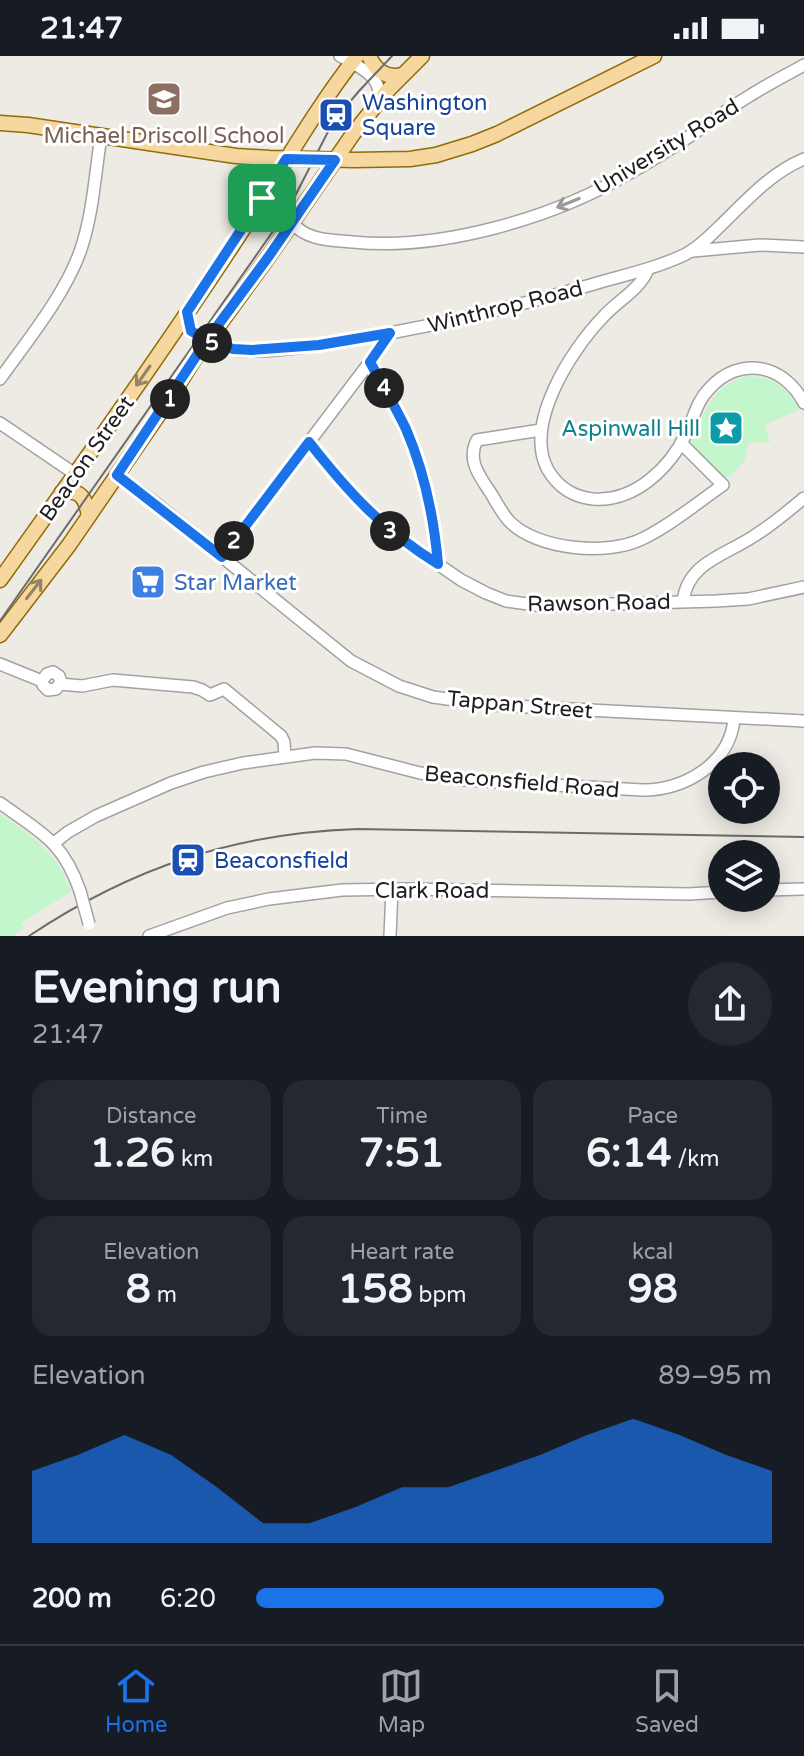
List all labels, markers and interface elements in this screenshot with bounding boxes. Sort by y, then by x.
text: 21:47 [40,10,123,47]
school or university icon: Michael Driscoll School [145,80,183,118]
place label: Washington Square [362,90,487,141]
street label: University Road [589,93,744,200]
station icon: Washington Square [317,96,355,134]
place label: Michael Driscoll School [43,123,285,149]
pin [228,164,296,232]
icon: arrive [240,176,284,220]
one-way arrow [556,196,581,211]
street label: Winthrop Road [425,275,585,339]
pin: 5 [192,323,232,363]
text: 5 [205,330,219,356]
one-way arrow [135,365,151,387]
pin: 4 [364,368,404,408]
text: 4 [377,375,391,401]
pin: 1 [150,379,190,419]
text: 1 [163,386,177,412]
street label: Beacon Street [34,391,140,526]
place icon: Aspinwall Hill [707,409,745,447]
place label: Aspinwall Hill [561,416,700,442]
pin: 3 [370,511,410,551]
text: 3 [383,518,397,544]
pin: 2 [214,521,254,561]
text: 2 [227,528,241,554]
supermarket icon: Star Market [129,563,167,601]
place label: Star Market [174,570,297,596]
one-way arrow [25,579,42,601]
street label: Rawson Road [527,589,671,617]
street label: Tappan Street [446,686,594,724]
map controls [708,752,780,912]
button: locate [708,752,780,824]
street label: Beaconsfield Road [423,761,621,803]
button: layers [708,840,780,912]
station icon: Beaconsfield [169,841,207,879]
place label: Beaconsfield [214,848,349,874]
street label: Clark Road [375,878,489,904]
text: Evening run [32,962,281,1015]
button: share [688,962,772,1046]
text: 21:47 [32,1019,104,1050]
text: Distance [106,1103,197,1129]
text: Time [376,1103,428,1129]
text: Pace [627,1103,678,1129]
text: 1.26 [89,1129,175,1177]
text: 7:51 [359,1129,445,1177]
text: 6:14 [586,1129,672,1177]
text: km [175,1146,213,1172]
text: /km [672,1146,719,1172]
text: Elevation [103,1239,199,1265]
text: Heart rate [350,1239,454,1265]
text: kcal [632,1239,673,1265]
text: 8 [126,1265,151,1313]
text: 158 [337,1265,413,1313]
text: 98 [628,1265,678,1313]
text: m [151,1282,177,1308]
text: bpm [413,1282,467,1308]
text: Elevation [32,1360,146,1391]
text: 89–95 m [658,1360,772,1391]
text: 200 m [32,1583,112,1614]
text: 6:20 [160,1583,216,1614]
tab: Home [105,1664,167,1738]
tab: Map [378,1664,425,1738]
tab: Saved [635,1664,699,1738]

